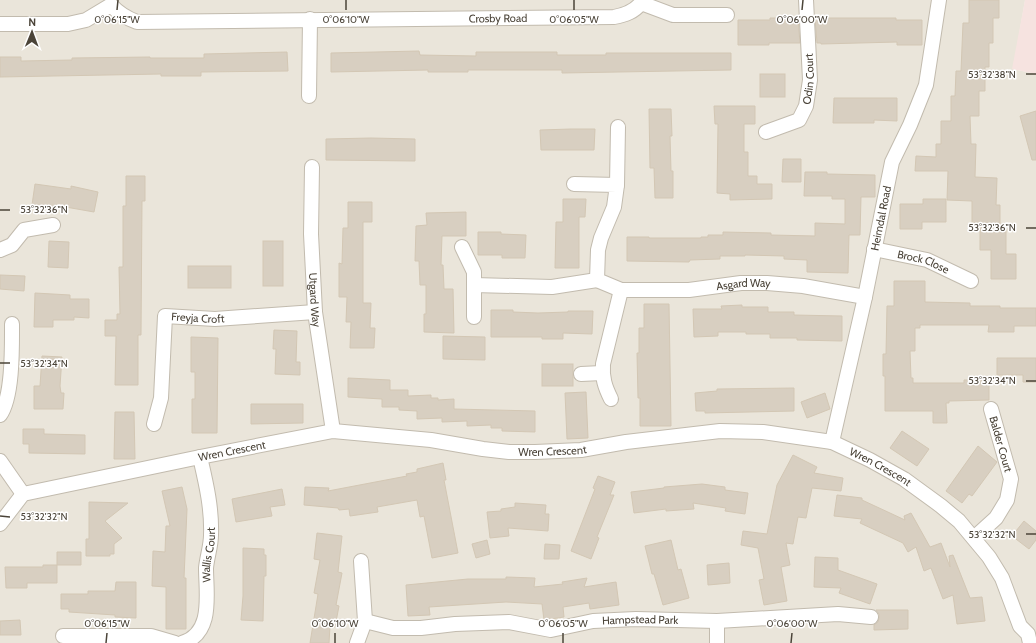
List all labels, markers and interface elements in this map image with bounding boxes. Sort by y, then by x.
street label: Crosby Road [469,11,527,26]
north arrow [12,12,52,52]
text: 0°06'15"W [94,13,140,26]
text: 0°06'10"W [322,13,370,26]
text: 0°06'05"W [549,13,599,26]
text: 0°06'00"W [777,13,828,26]
text: N [28,15,36,29]
street label: Odin Court [799,53,817,105]
text: 53°32'38"N [968,68,1016,81]
street label: Heimdal Road [867,185,894,252]
text: 53°32'36"N [20,203,68,216]
text: 53°32'36"N [968,221,1016,234]
street label: Brock Close [896,247,952,277]
street label: Utgard Way [306,272,324,329]
street label: Asgard Way [715,276,772,293]
street label: Freyja Croft [171,309,225,326]
text: 53°32'34"N [20,357,68,370]
text: 53°32'34"N [968,374,1016,387]
street label: Balder Court [986,414,1016,474]
street label: Wren Crescent [197,437,267,464]
street label: Wren Crescent [518,442,588,459]
street label: Wren Crescent [847,444,914,489]
text: 53°32'32"N [20,510,68,523]
street label: Wallis Court [199,527,218,583]
text: 53°32'32"N [968,528,1016,541]
street label: Hampstead Park [602,612,678,628]
text: 0°06'15"W [84,617,130,630]
text: 0°06'10"W [311,617,359,630]
text: 0°06'05"W [538,617,588,630]
text: 0°06'00"W [767,617,818,630]

